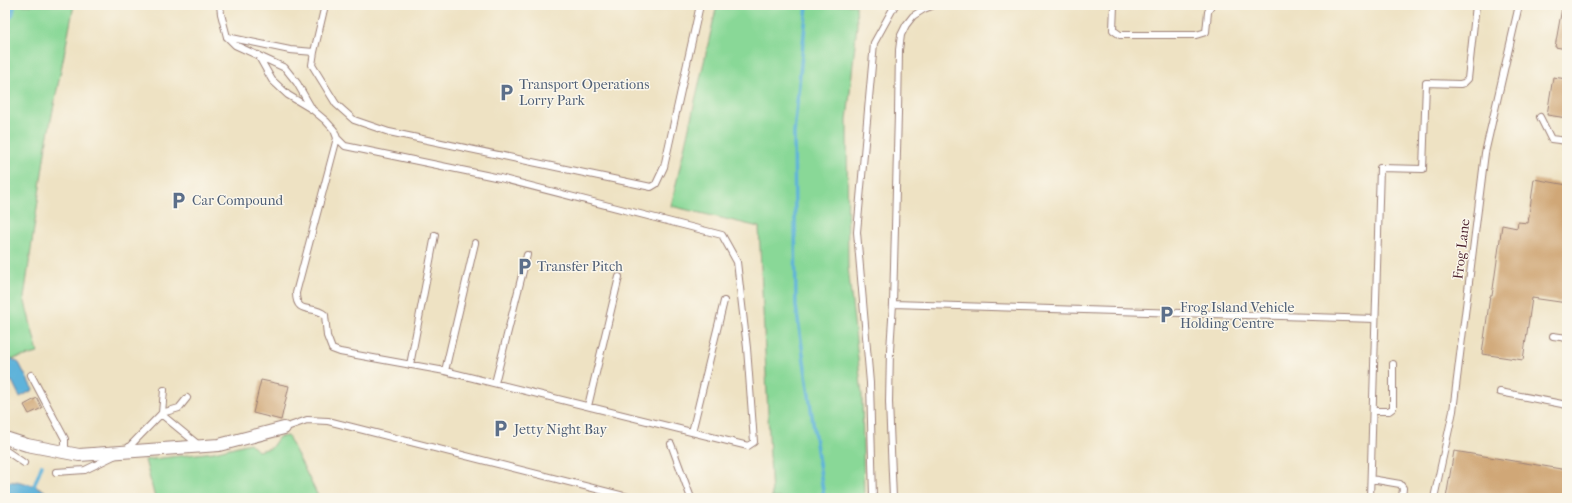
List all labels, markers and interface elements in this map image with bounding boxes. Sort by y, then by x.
place label: Transport Operations Lorry Park [519,76,649,109]
parking icon: Transport Operations Lorry Park [496,82,516,102]
parking icon: Car Compound [169,190,189,210]
place label: Car Compound [192,192,284,209]
street label: Frog Lane [1449,218,1474,280]
parking icon: Transfer Pitch [514,256,534,276]
place label: Transfer Pitch [537,258,623,275]
place label: Frog Island Vehicle Holding Centre [1180,299,1295,332]
parking icon: Frog Island Vehicle Holding Centre [1157,305,1177,325]
parking icon: Jetty Night Bay [491,419,511,439]
place label: Jetty Night Bay [513,421,607,438]

